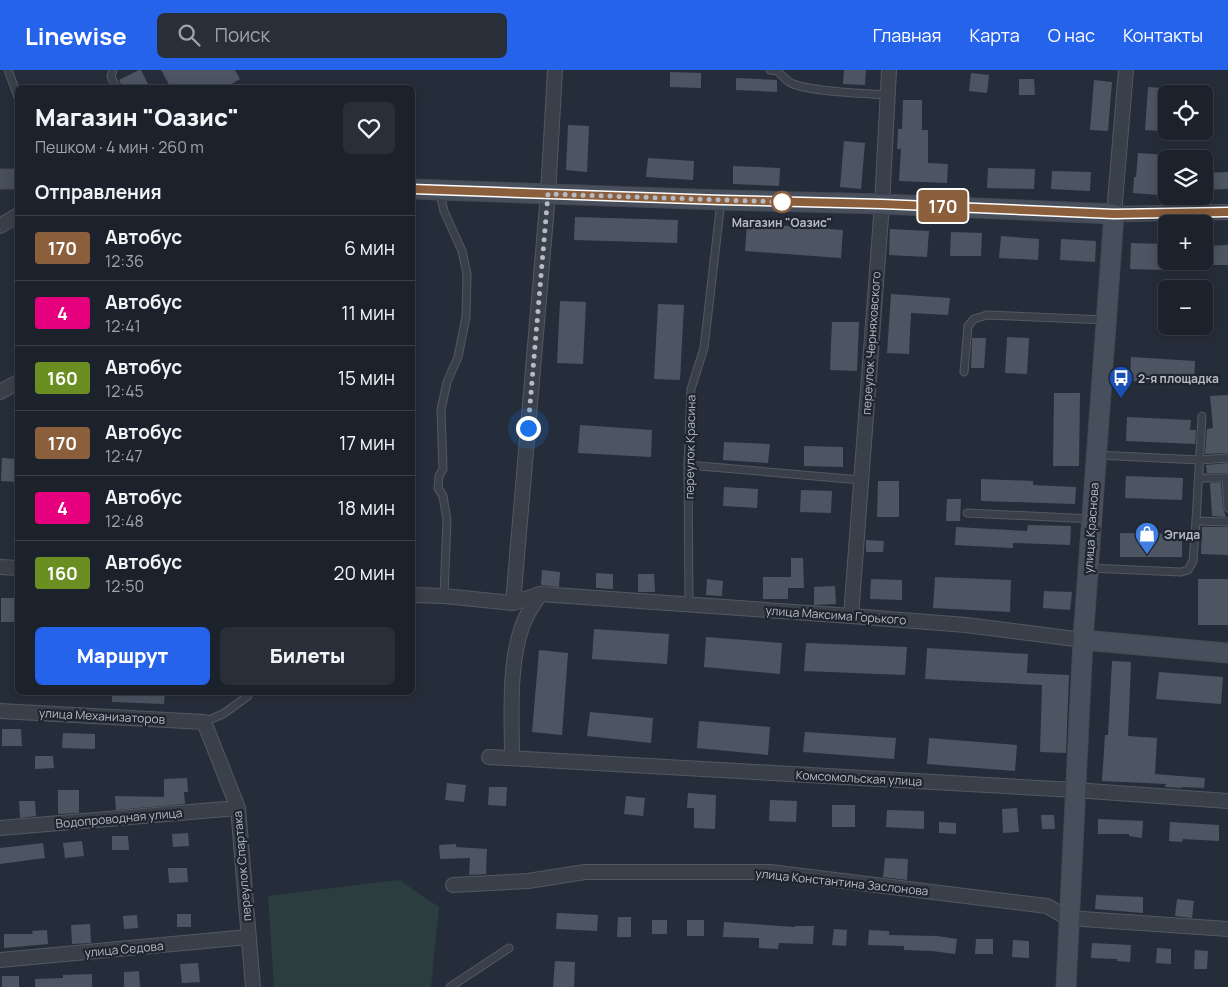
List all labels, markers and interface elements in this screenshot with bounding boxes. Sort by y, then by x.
search box [157,13,507,58]
text: Linewise [25,19,127,52]
icon: search [175,21,203,49]
text: Поиск [215,22,270,48]
text: Главная [873,23,942,47]
text: Карта [970,23,1020,47]
text: О нас [1048,23,1095,47]
text: Контакты [1123,23,1203,47]
map controls [1158,85,1213,335]
button: locate [1158,85,1213,140]
text: Магазин "Оазис" [35,100,239,133]
button: heart [343,102,395,154]
text: Пешком · 4 мин · 260 m [35,136,204,158]
button: layers [1158,150,1213,205]
text: Отправления [35,179,162,205]
line badge: 170 [914,190,972,222]
marker: Магазин "Оазис" [771,191,793,213]
text: 170 [928,194,958,218]
place label: Магазин "Оазис" [732,214,832,231]
button: + [1158,215,1213,270]
text: Автобус [105,224,182,250]
text: 6 мин [344,235,395,261]
text: 170 [48,236,77,260]
text: 12:36 [105,250,144,272]
street label: переулок Черняховского [858,271,884,415]
button: − [1158,280,1213,335]
text: Автобус [105,289,182,315]
text: 11 мин [341,300,395,326]
text: 4 [57,301,68,325]
text: 12:41 [105,315,141,337]
text: Автобус [105,354,182,380]
text: 15 мин [338,365,395,391]
bus stop icon: 2-я площадка [1108,365,1134,399]
text: 160 [47,366,78,390]
place label: 2-я площадка [1138,370,1219,387]
text: 12:45 [105,380,144,402]
street label: переулок Красина [681,395,699,499]
your location [516,416,541,441]
text: Автобус [105,419,182,445]
text: 17 мин [339,430,395,456]
text: 170 [48,431,77,455]
text: 12:47 [105,445,143,467]
street label: улица Краснова [1079,482,1103,574]
text: Автобус [105,484,182,510]
text: 18 мин [338,495,395,521]
text: 4 [57,496,68,520]
text: 12:48 [105,510,144,532]
shop icon: Эгида [1134,521,1160,555]
place label: Эгида [1164,526,1200,543]
text: Автобус [105,549,182,575]
text: 20 мин [334,560,395,586]
text: 160 [47,561,78,585]
text: 12:50 [105,575,144,597]
street label: улица Максима Горького [765,602,907,628]
button: Маршрут [35,627,210,685]
button: Билеты [220,627,395,685]
street label: улица Механизаторов [39,704,166,728]
street label: Комсомольская улица [795,766,923,790]
street label: Водопроводная улица [55,804,183,832]
street label: переулок Спартака [229,810,255,922]
street label: улица Константина Заслонова [755,864,929,900]
street label: улица Седова [84,937,164,961]

